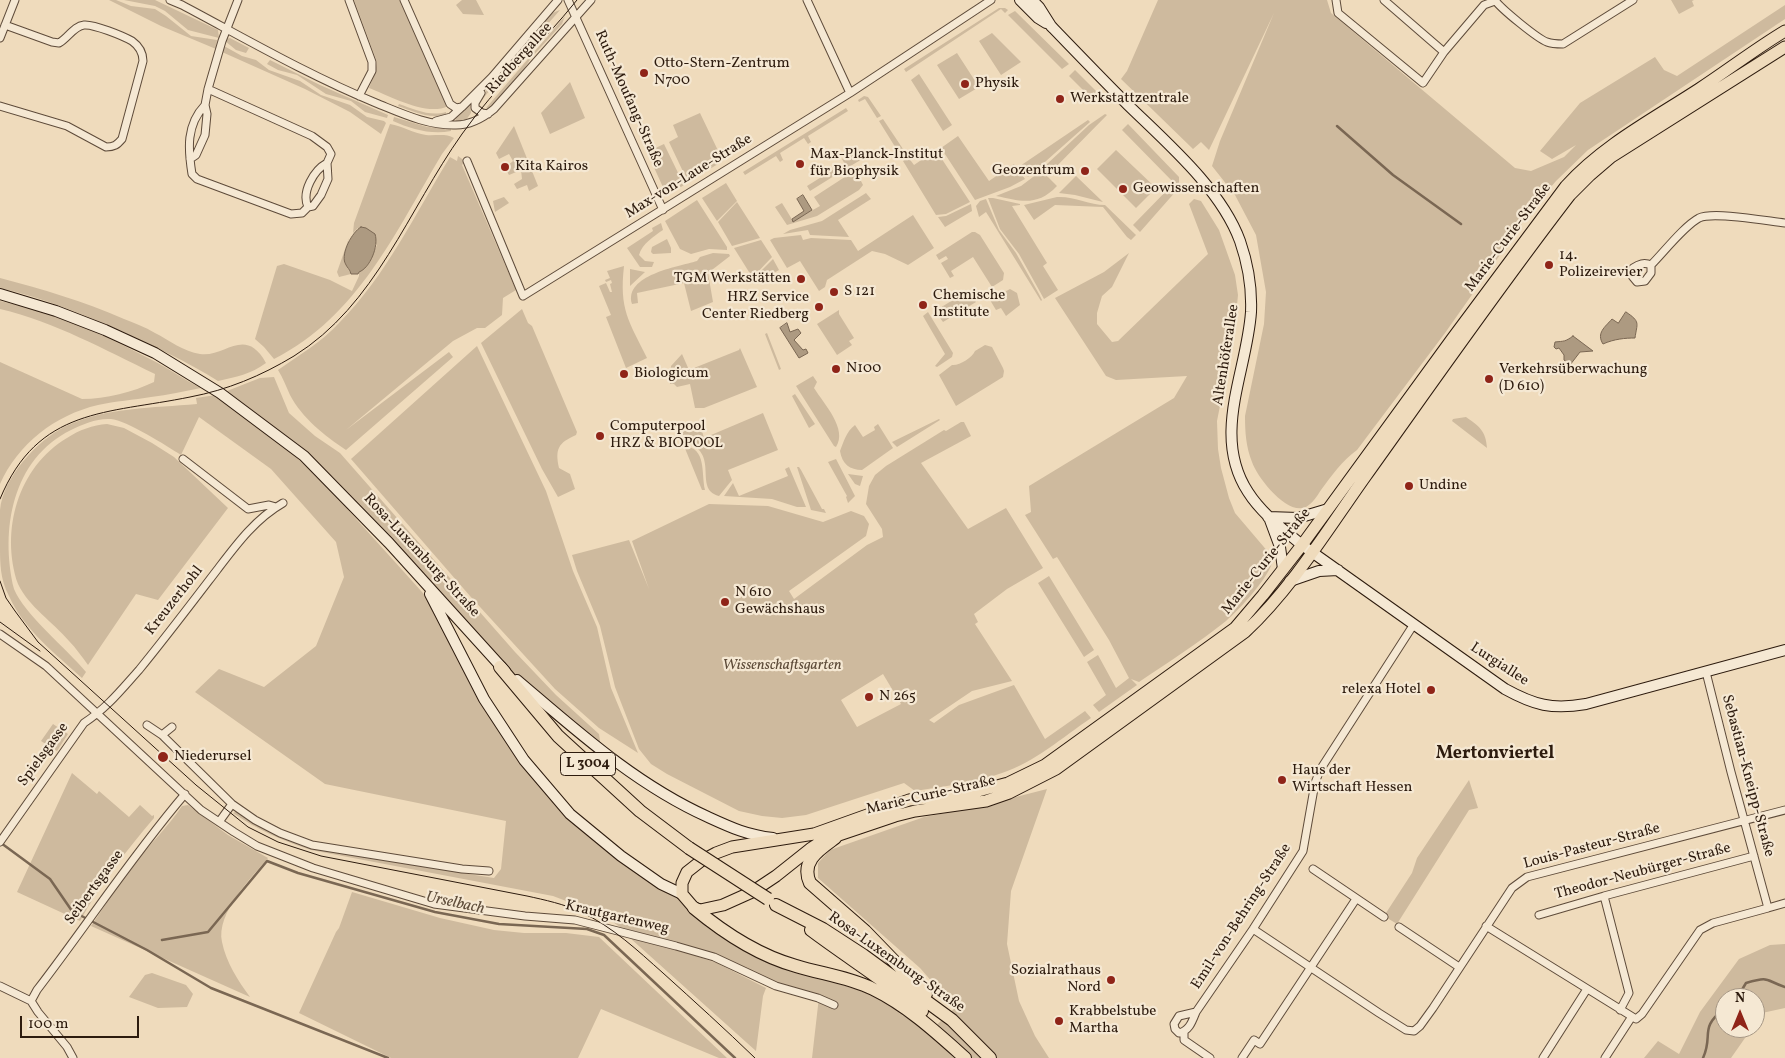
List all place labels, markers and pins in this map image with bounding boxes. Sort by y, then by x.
place label: Otto-Stern-Zentrum N700 [654,55,790,90]
marker: Otto-Stern-Zentrum N700 [638,67,650,79]
place label: Physik [975,75,1019,93]
marker: Physik [959,78,971,90]
place label: Werkstattzentrale [1070,90,1189,108]
marker: Werkstattzentrale [1054,93,1066,105]
place label: Max-Planck-Institut für Biophysik [810,146,943,181]
place label: Kita Kairos [515,158,588,176]
marker: Max-Planck-Institut für Biophysik [794,158,806,170]
marker: Kita Kairos [499,161,511,173]
place label: Geozentrum [992,162,1075,180]
marker: Geozentrum [1079,165,1091,177]
place label: Geowissenschaften [1133,180,1259,198]
marker: Geowissenschaften [1117,183,1129,195]
place label: 14. Polizeirevier [1559,247,1642,282]
marker: 14. Polizeirevier [1543,259,1555,271]
place label: TGM Werkstätten [674,270,791,288]
marker: TGM Werkstätten [795,273,807,285]
place label: S 121 [844,283,875,301]
marker: S 121 [828,286,840,298]
place label: Chemische Institute [933,287,1005,322]
place label: HRZ Service Center Riedberg [702,289,809,324]
marker: Chemische Institute [917,299,929,311]
marker: HRZ Service Center Riedberg [813,301,825,313]
place label: N100 [846,360,881,378]
place label: Verkehrsüberwachung (D 610) [1499,361,1647,396]
marker: N100 [830,363,842,375]
place label: Biologicum [634,365,709,383]
marker: Biologicum [618,368,630,380]
marker: Verkehrsüberwachung (D 610) [1483,373,1495,385]
place label: Computerpool HRZ & BIOPOOL [610,418,723,453]
marker: Computerpool HRZ & BIOPOOL [594,430,606,442]
place label: Undine [1419,477,1467,495]
marker: Undine [1403,480,1415,492]
place label: N 610 Gewächshaus [735,584,825,619]
marker: N 610 Gewächshaus [719,596,731,608]
place label: relexa Hotel [1342,681,1421,699]
marker: relexa Hotel [1425,684,1437,696]
place label: N 265 [879,688,916,706]
marker: N 265 [863,691,875,703]
place label: Niederursel [174,748,251,766]
marker: Niederursel [156,750,170,764]
place label: Haus der Wirtschaft Hessen [1292,762,1412,797]
marker: Haus der Wirtschaft Hessen [1276,774,1288,786]
place label: Sozialrathaus Nord [1011,962,1101,997]
marker: Sozialrathaus Nord [1105,974,1117,986]
place label: Krabbelstube Martha [1069,1003,1156,1038]
marker: Krabbelstube Martha [1053,1015,1065,1027]

